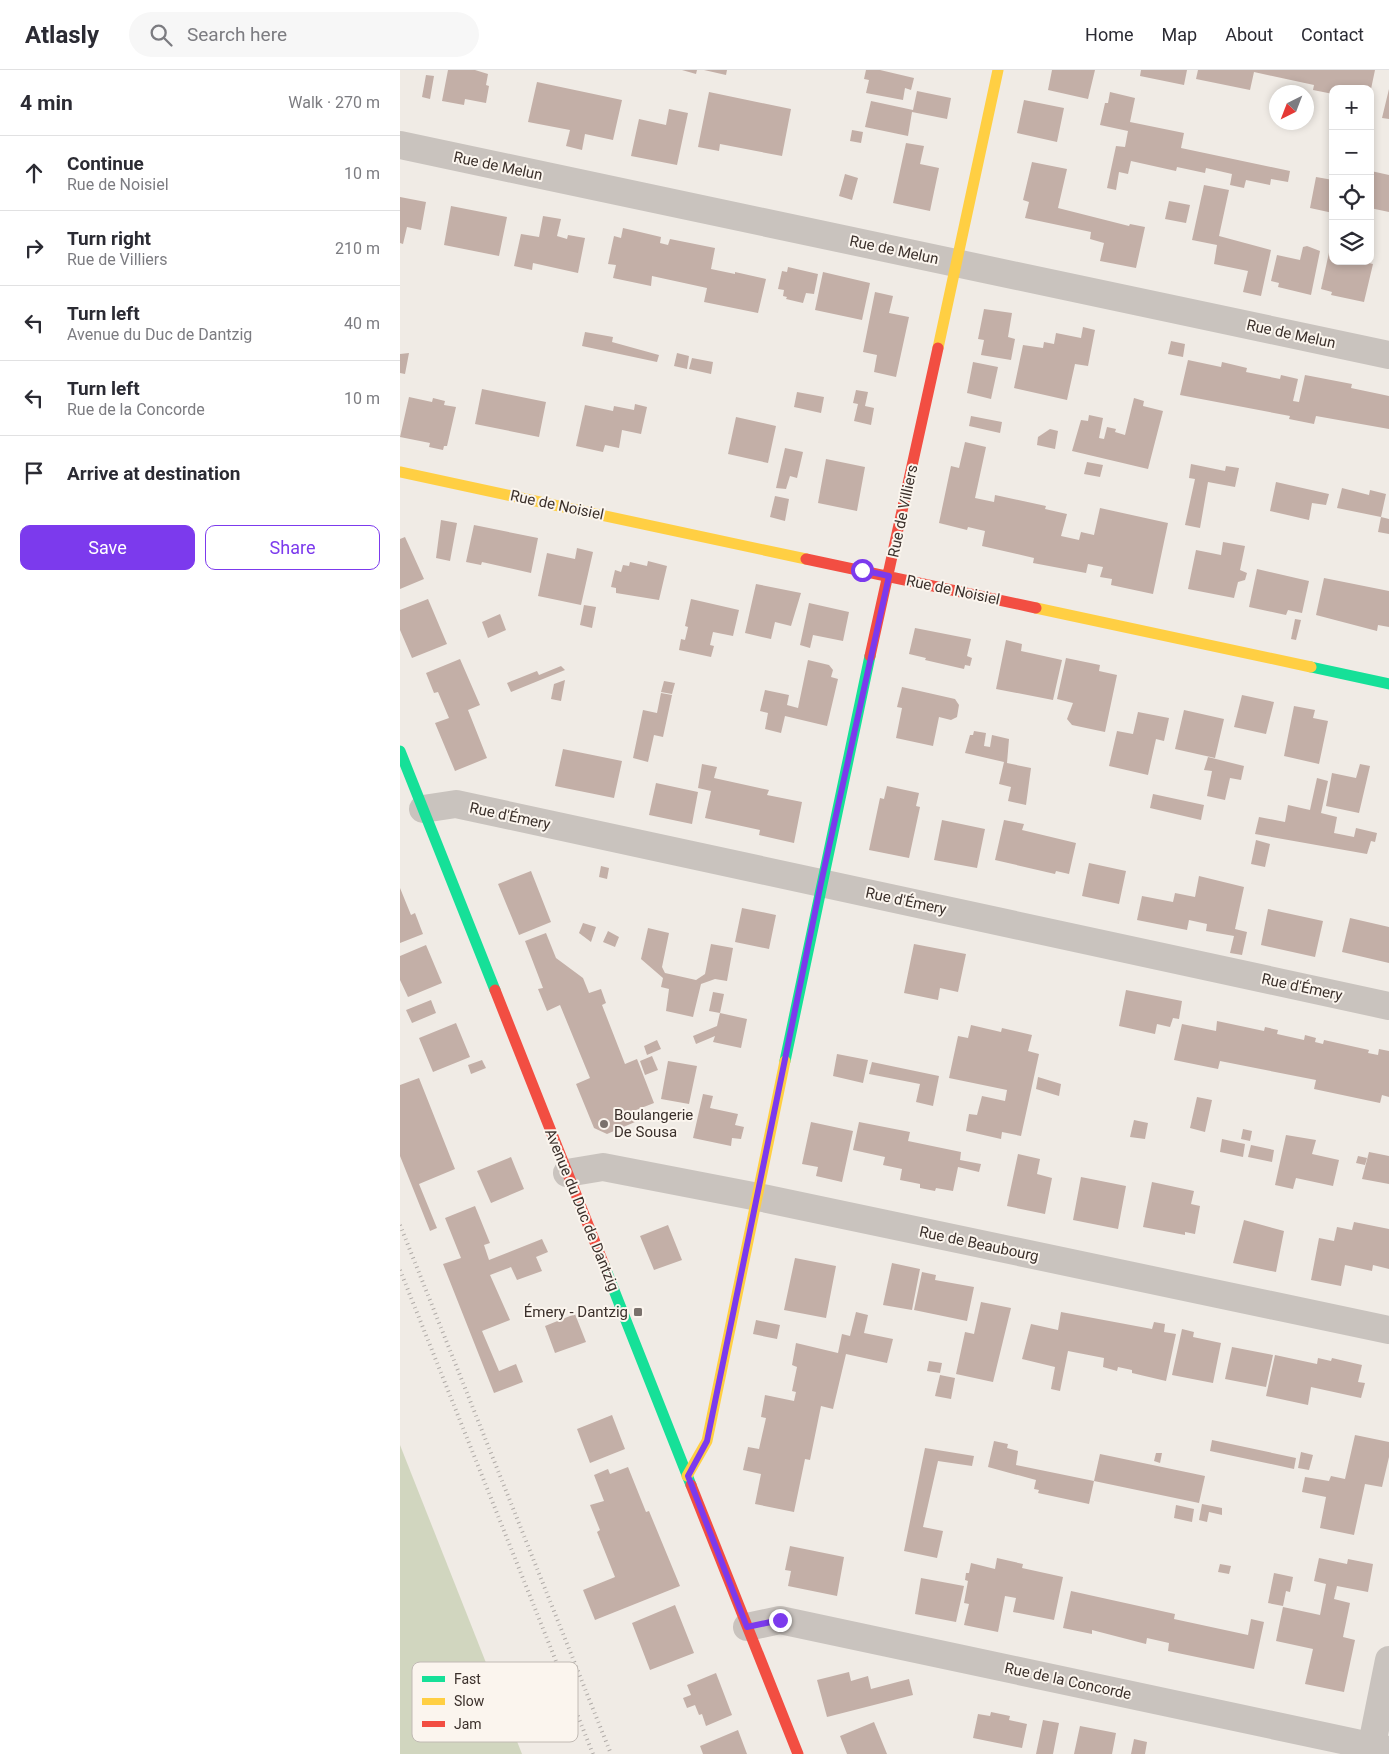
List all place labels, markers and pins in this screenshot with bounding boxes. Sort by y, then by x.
place label: Boulangerie De Sousa [614,1106,693,1141]
marker: Boulangerie De Sousa [598,1118,610,1130]
place label: Émery - Dantzig [524,1303,628,1321]
marker: Émery - Dantzig [632,1306,644,1318]

